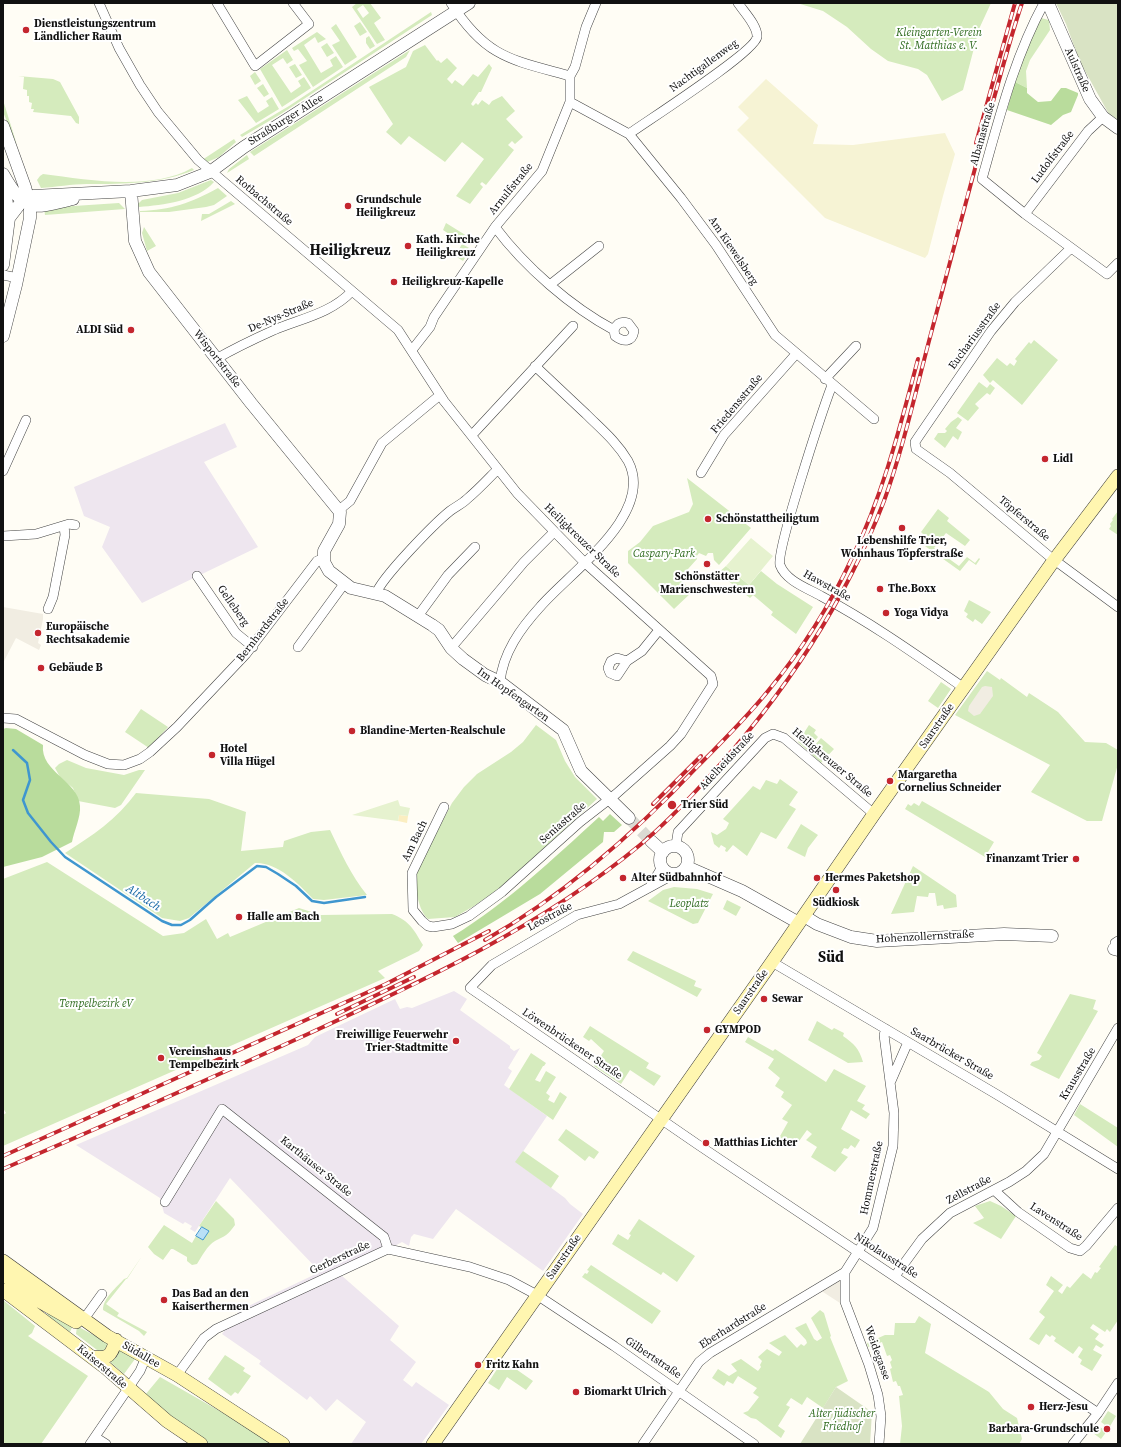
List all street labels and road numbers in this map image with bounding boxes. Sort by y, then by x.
street label: Nachtigallenweg [667,37,741,95]
street label: Aulstraße [1061,46,1093,94]
street label: Straßburger Allee [246,92,326,148]
street label: Albanastraße [968,101,998,167]
street label: Ludolfstraße [1029,128,1077,186]
street label: Arnulfstraße [486,160,536,218]
street label: Rotbachstraße [233,173,295,229]
street label: Am Kiewelsberg [705,214,761,288]
street label: De-Nys-Straße [246,296,316,336]
street label: Euchariusstraße [946,300,1004,372]
street label: Wisportstraße [190,327,244,391]
street label: Friedensstraße [708,372,766,436]
street label: Töpferstraße [996,494,1052,544]
street label: Heiligkreuzer Straße [541,501,623,581]
street label: Hawstraße [801,567,853,605]
street label: Gelleberg [214,583,252,629]
street label: Bernhardstraße [234,595,292,665]
street label: Im Hopfengarten [474,665,552,725]
street label: Saarstraße [917,701,957,751]
street label: Heiligkreuzer Straße [789,725,875,801]
street label: Adelheidstraße [697,729,757,793]
street label: Seniastraße [537,799,589,847]
street label: Am Bach [399,818,431,864]
street label: Leostraße [525,900,575,934]
street label: Hohenzollernstraße [876,928,974,946]
street label: Saarstraße [731,967,771,1017]
street label: Löwenbrückener Straße [519,1006,625,1082]
street label: Saarbrücker Straße [908,1025,996,1083]
street label: Krausstraße [1057,1045,1099,1103]
street label: Karthäuser Straße [277,1134,355,1200]
street label: Hommerstraße [858,1140,886,1216]
street label: Zellstraße [944,1173,994,1207]
street label: Lavenstraße [1027,1200,1085,1244]
street label: Nikolausstraße [852,1230,920,1282]
street label: Saarstraße [544,1232,584,1282]
street label: Gerberstraße [308,1238,372,1278]
street label: Eberhardstraße [697,1300,769,1352]
street label: Weidegasse [861,1324,893,1382]
street label: Gilbertstraße [622,1334,684,1382]
street label: Südallee [120,1339,162,1371]
street label: Kaiserstraße [74,1342,130,1392]

